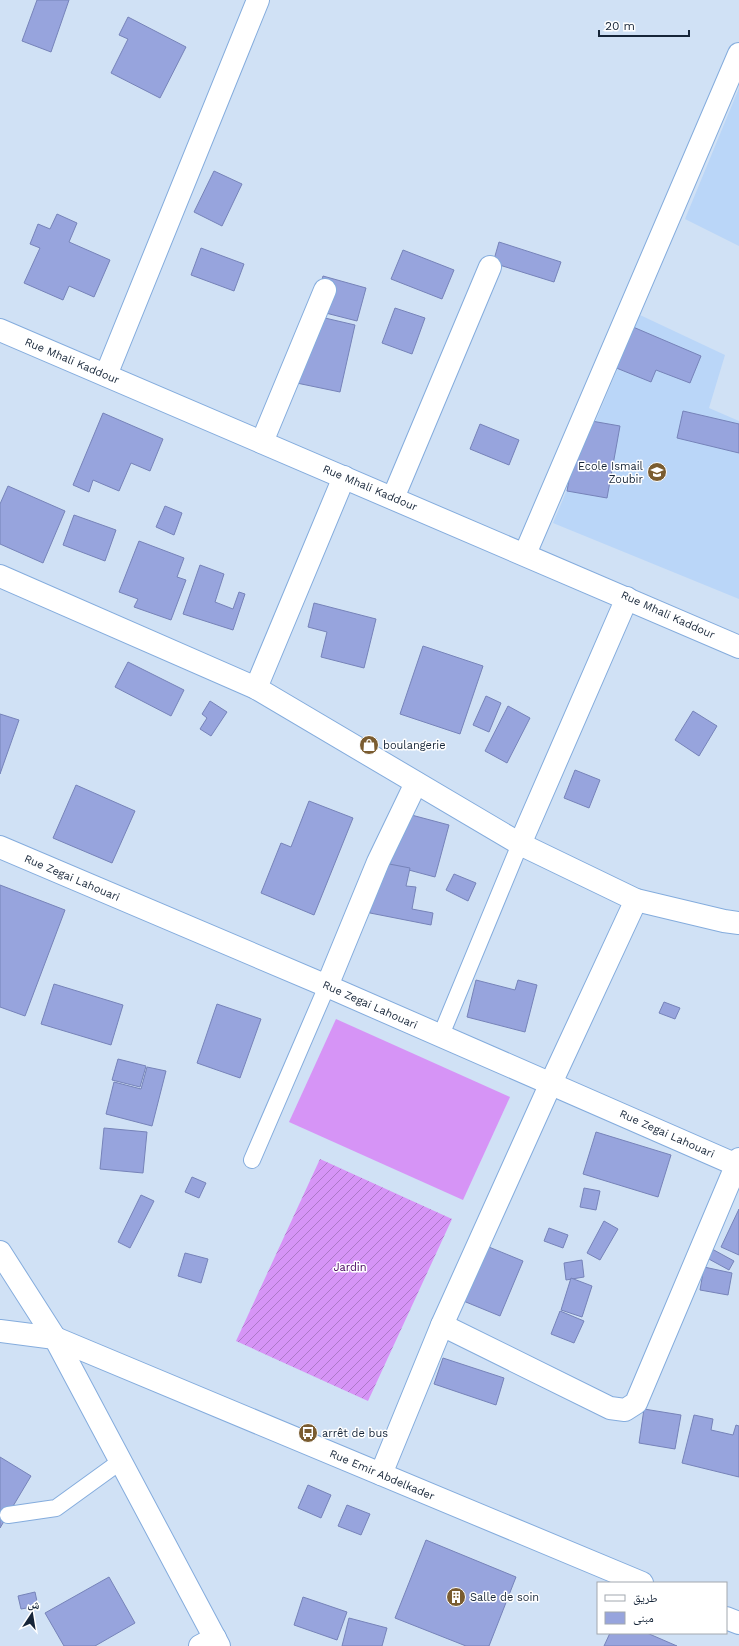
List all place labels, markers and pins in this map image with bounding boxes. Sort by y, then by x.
place label: Ecole Ismail Zoubir [578,460,644,486]
school or university icon: Ecole Ismail Zoubir [646,461,668,483]
shop icon: boulangerie [358,734,380,756]
place label: boulangerie [383,739,446,752]
bus stop icon: arrêt de bus [297,1422,319,1444]
place label: arrêt de bus [322,1427,388,1440]
building icon: Salle de soin [445,1586,467,1608]
place label: Salle de soin [470,1591,539,1604]

